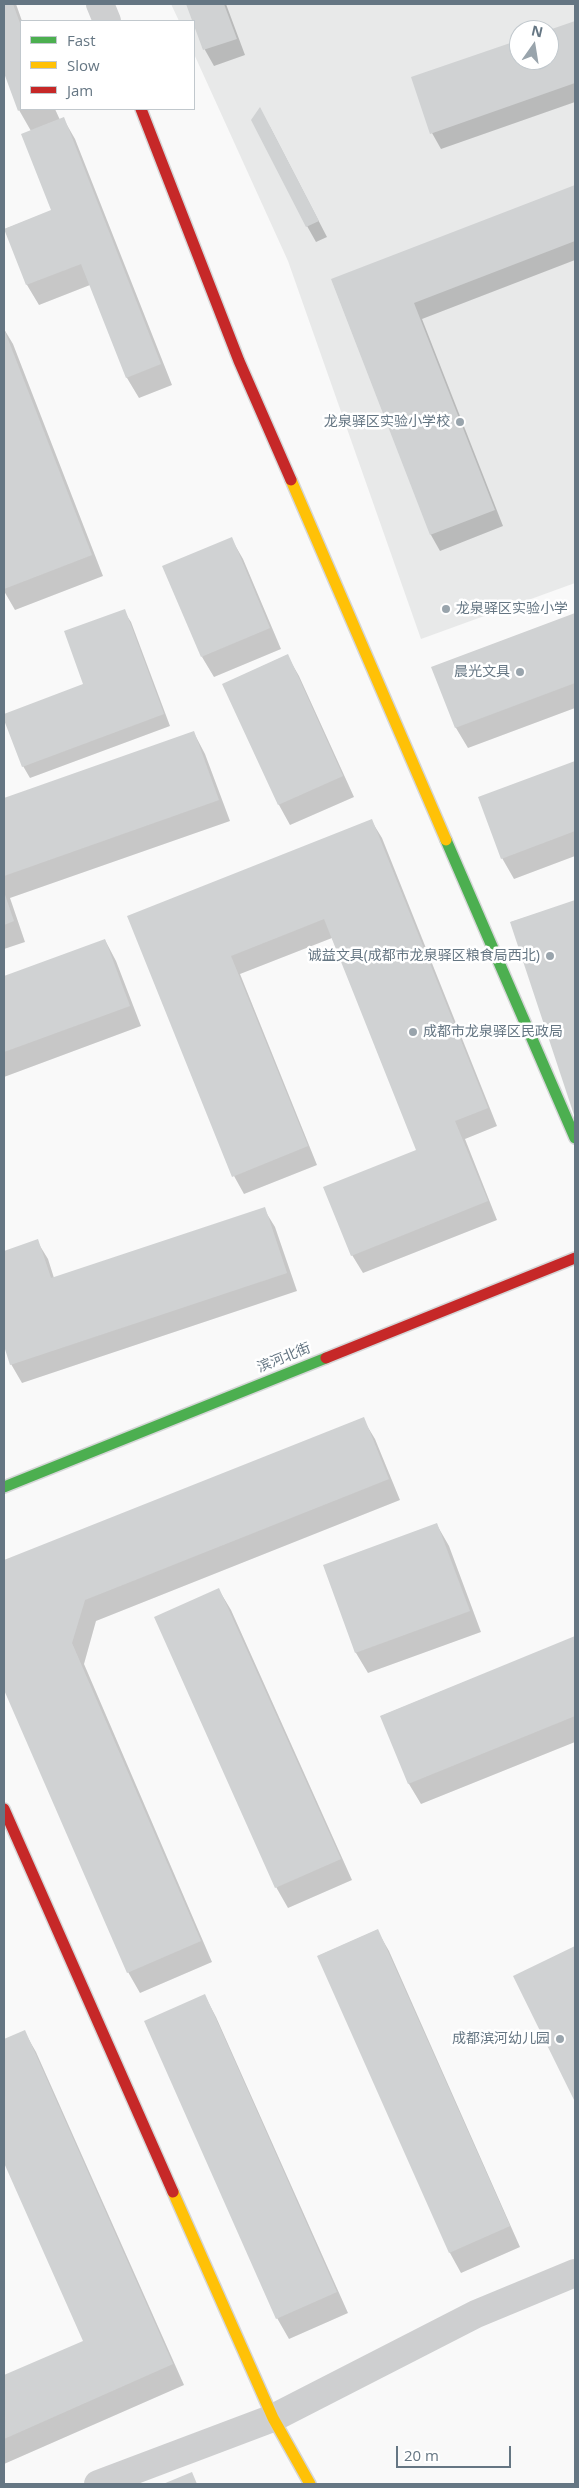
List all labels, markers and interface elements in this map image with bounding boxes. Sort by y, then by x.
legend [20,20,195,110]
north arrow [509,20,559,70]
text: N [530,20,545,41]
text: Fast [67,30,96,50]
text: Slow [67,55,100,75]
text: Jam [67,80,93,100]
place label: 龙泉驿区实验小学校 [324,414,450,430]
marker: 龙泉驿区实验小学校 [454,416,466,428]
place label: 龙泉驿区实验小学 [456,601,568,617]
marker: 龙泉驿区实验小学 [440,603,452,615]
place label: 晨光文具 [454,664,510,680]
marker: 晨光文具 [514,666,526,678]
place label: 诚益文具(成都市龙泉驿区粮食局西北) [308,948,540,964]
marker: 诚益文具(成都市龙泉驿区粮食局西北) [544,950,556,962]
place label: 成都市龙泉驿区民政局 [423,1024,563,1040]
marker: 成都市龙泉驿区民政局 [407,1026,419,1038]
street label: 滨河北街 [255,1340,313,1376]
place label: 成都滨河幼儿园 [452,2031,550,2047]
marker: 成都滨河幼儿园 [554,2033,566,2045]
scale bar [399,2436,514,2468]
text: 20 m [404,2445,439,2465]

